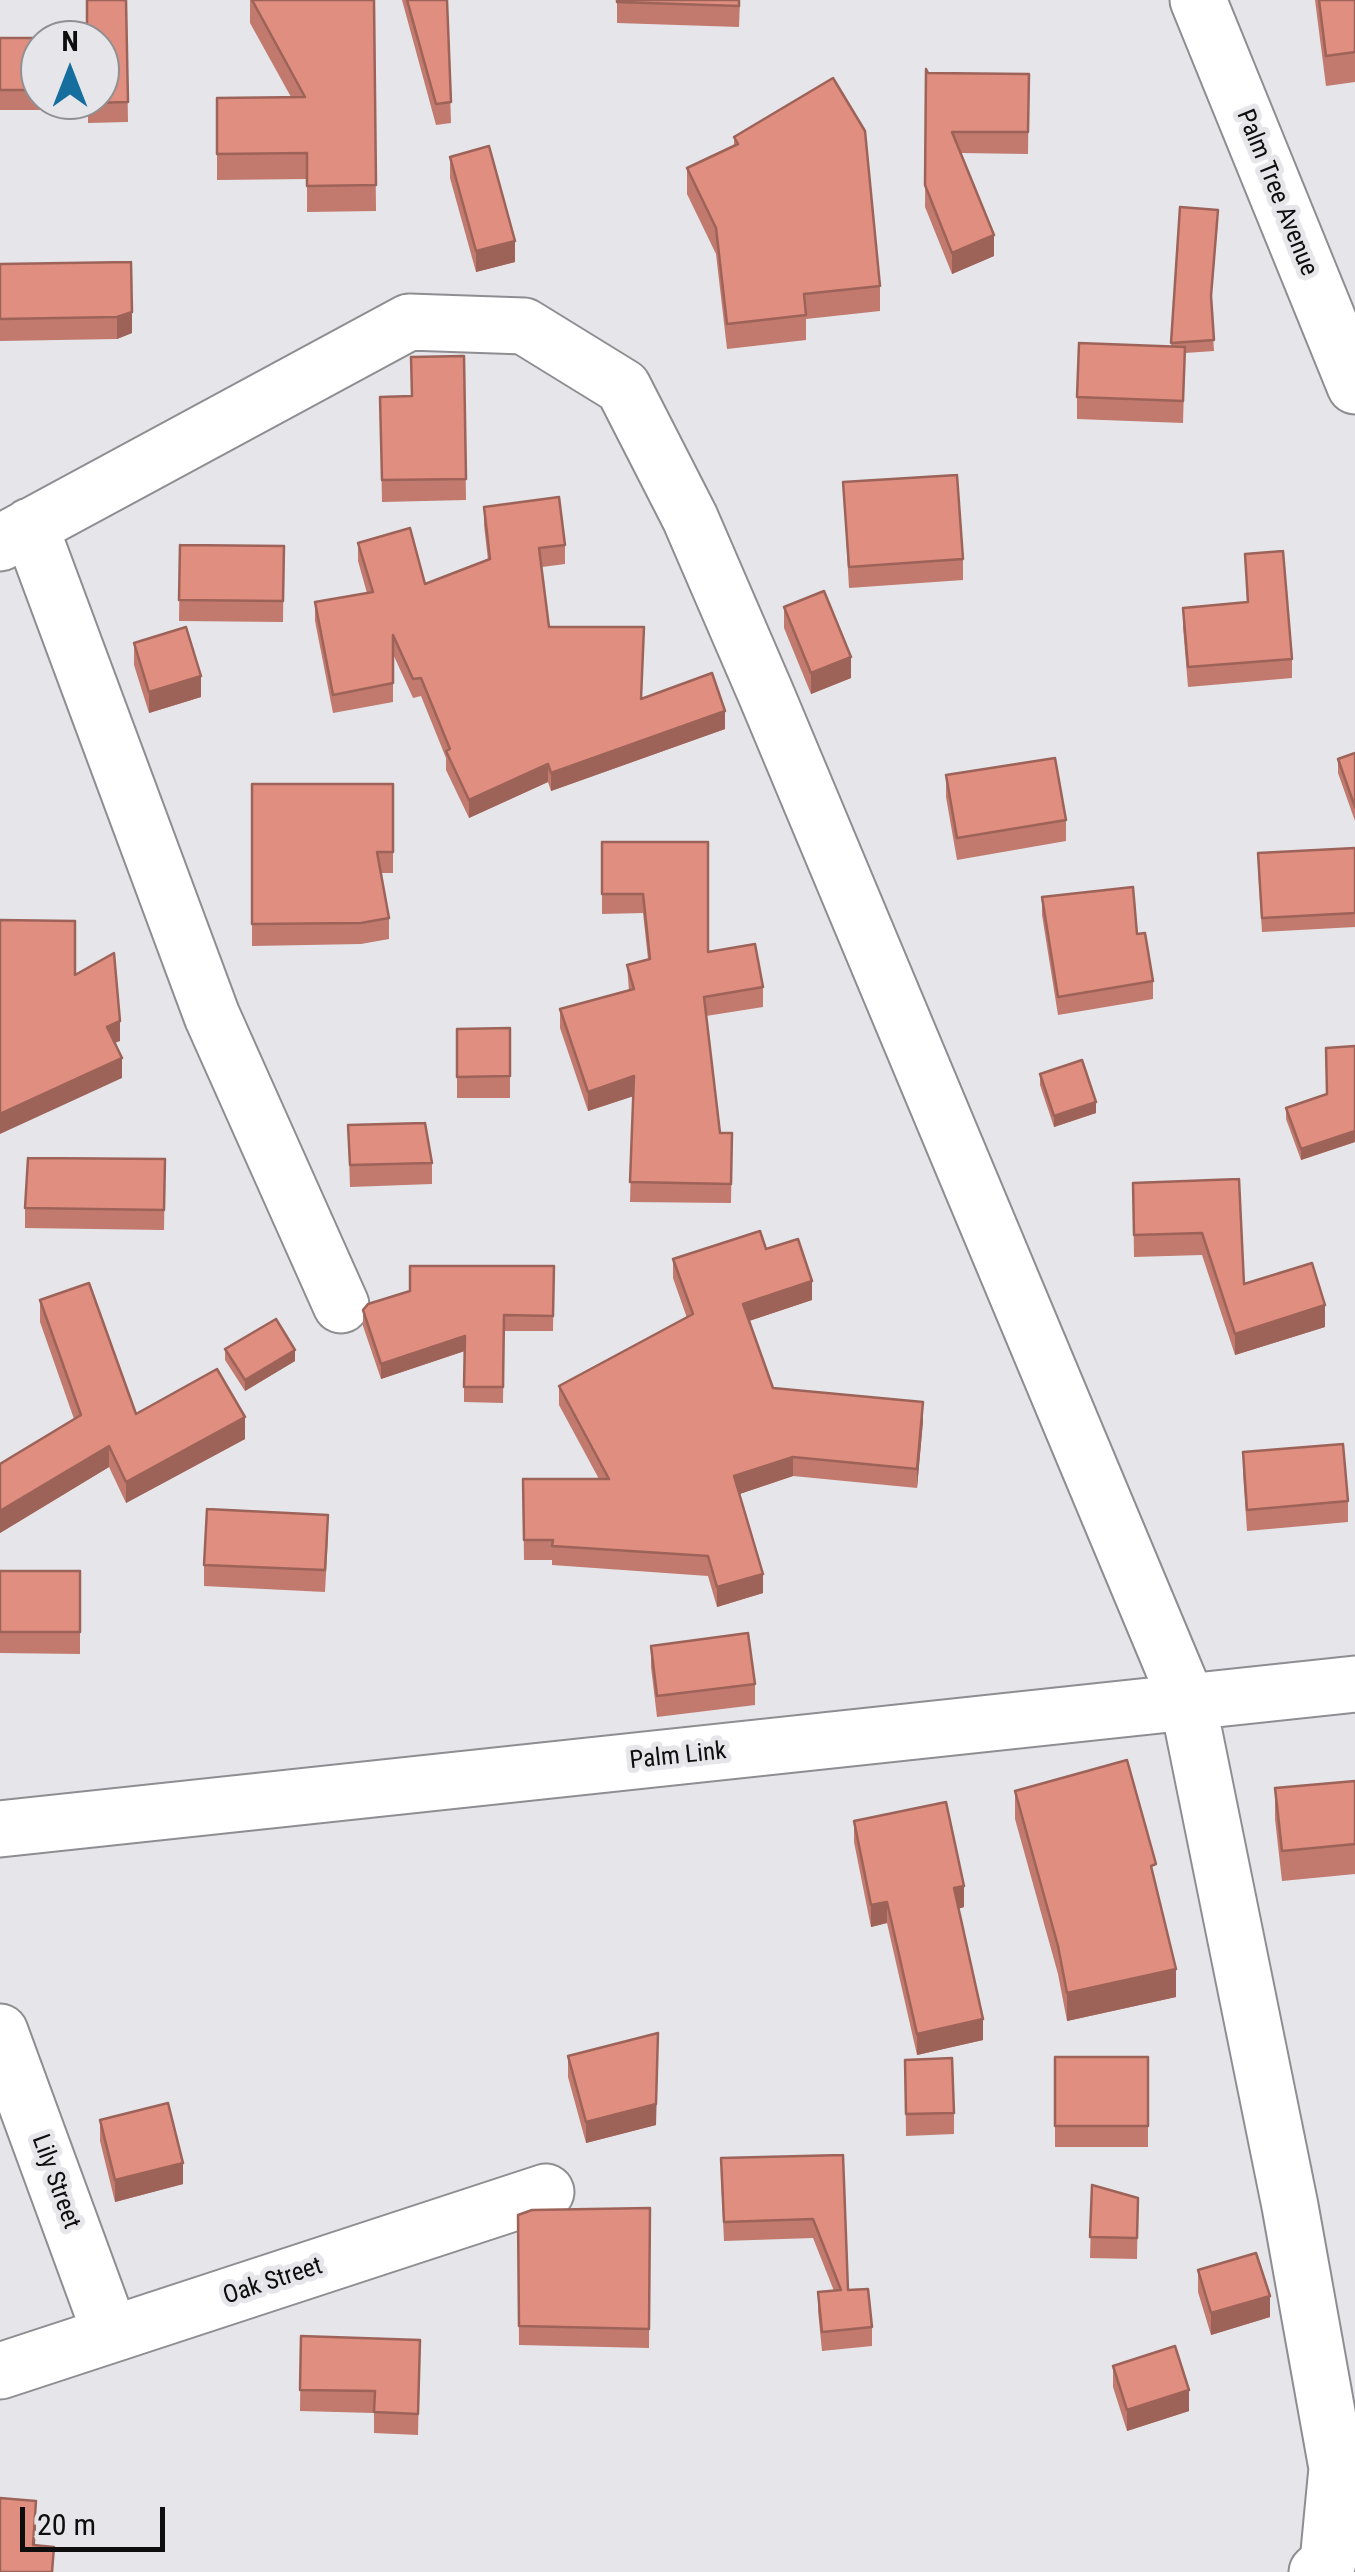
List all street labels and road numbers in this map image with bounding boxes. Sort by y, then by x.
street label: Palm Tree Avenue [1229,105,1323,281]
street label: Palm Link [628,1737,728,1777]
street label: Lily Street [24,2131,86,2233]
street label: Oak Street [220,2252,326,2312]

